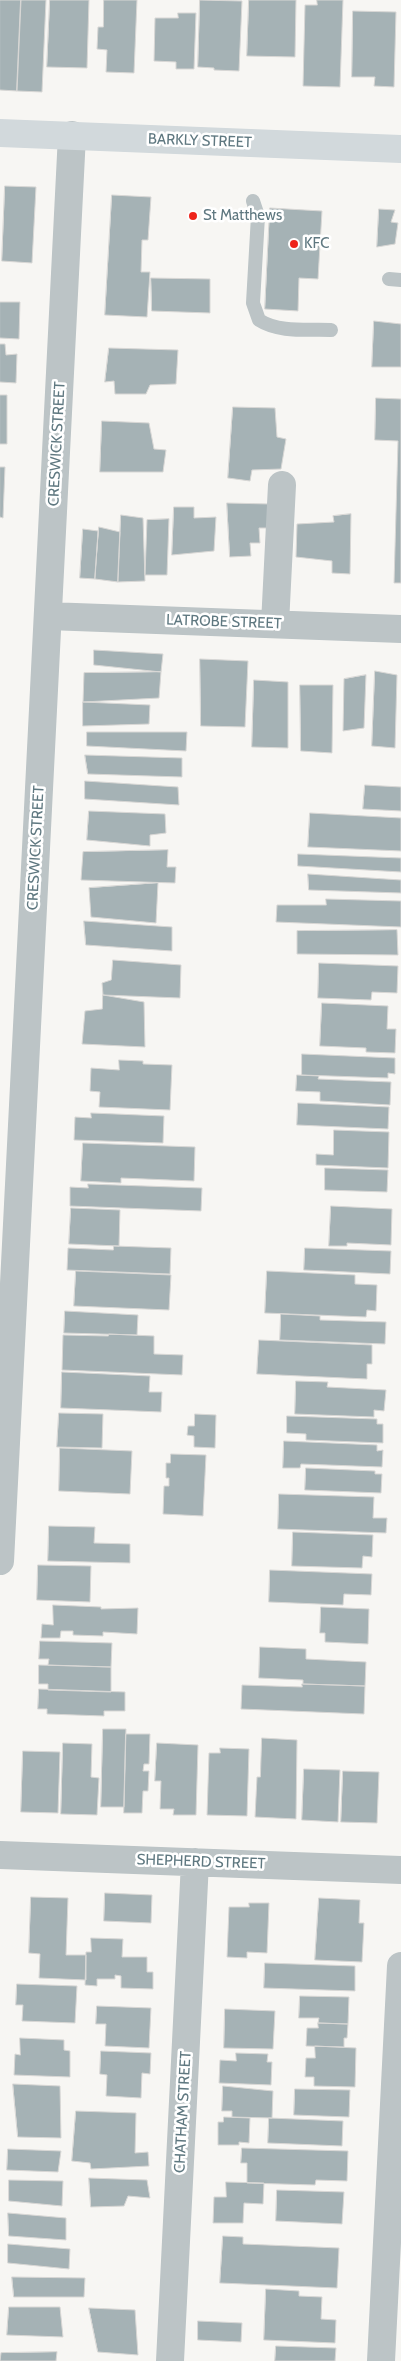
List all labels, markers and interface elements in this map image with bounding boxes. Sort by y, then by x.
street label: BARKLY STREET [148,130,252,152]
place label: St Matthews [203,207,282,225]
marker: St Matthews [187,210,199,222]
place label: KFC [304,235,329,253]
marker: KFC [288,238,300,250]
street label: CRESWICK STREET [45,381,69,507]
street label: LATROBE STREET [166,611,282,633]
street label: CRESWICK STREET [24,785,48,911]
street label: SHEPHERD STREET [136,1851,266,1873]
street label: CHATHAM STREET [171,2051,195,2173]

